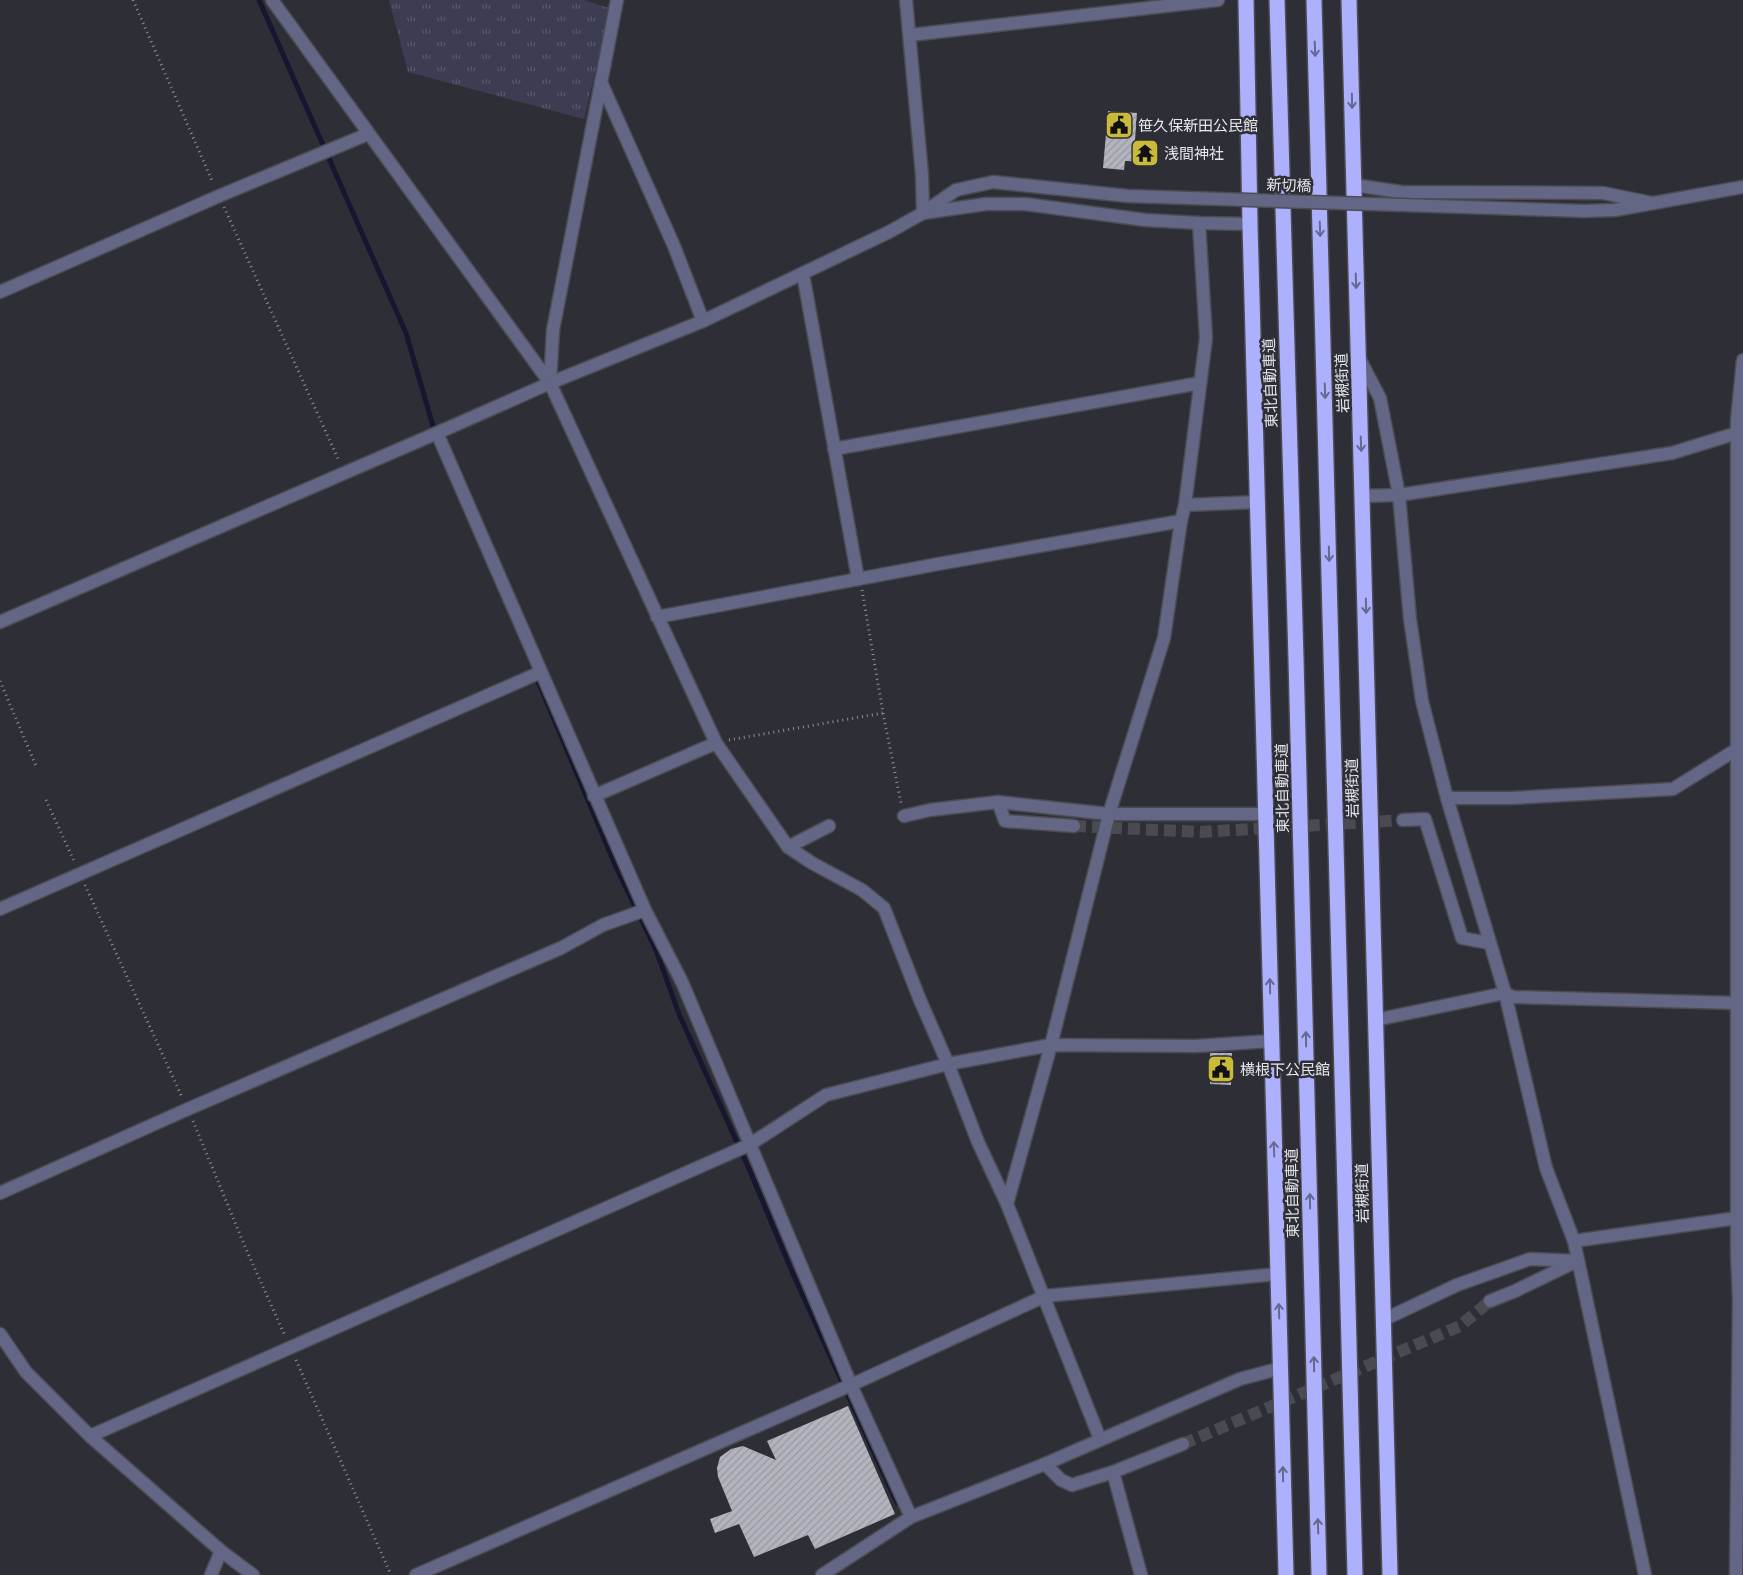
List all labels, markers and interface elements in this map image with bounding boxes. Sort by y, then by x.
one-way arrow [1310,40,1320,56]
one-way arrow [1347,92,1357,109]
public building icon: 笹久保新田公民館 [1104,110,1134,140]
place label: 笹久保新田公民館 [1138,115,1258,136]
temple icon: 浅間神社 [1130,138,1160,168]
place label: 浅間神社 [1164,143,1224,164]
street label: 新切橋 [1266,174,1312,196]
one-way arrow [1315,220,1325,236]
one-way arrow [1351,272,1361,289]
street label: 東北自動車道 [1258,338,1282,428]
street label: 岩槻街道 [1330,353,1354,413]
one-way arrow [1320,382,1330,399]
one-way arrow [1357,435,1366,451]
one-way arrow [1324,545,1334,561]
one-way arrow [1361,598,1370,614]
street label: 東北自動車道 [1271,743,1293,833]
street label: 岩槻街道 [1341,758,1363,818]
one-way arrow [1265,979,1274,995]
one-way arrow [1301,1031,1310,1047]
public building icon: 横根下公民館 [1206,1054,1236,1084]
place label: 横根下公民館 [1240,1059,1330,1080]
one-way arrow [1269,1141,1279,1158]
street label: 東北自動車道 [1281,1148,1303,1238]
street label: 岩槻街道 [1351,1163,1373,1223]
one-way arrow [1305,1194,1314,1210]
one-way arrow [1274,1304,1284,1320]
one-way arrow [1309,1356,1318,1372]
one-way arrow [1279,1466,1288,1482]
one-way arrow [1313,1519,1322,1535]

